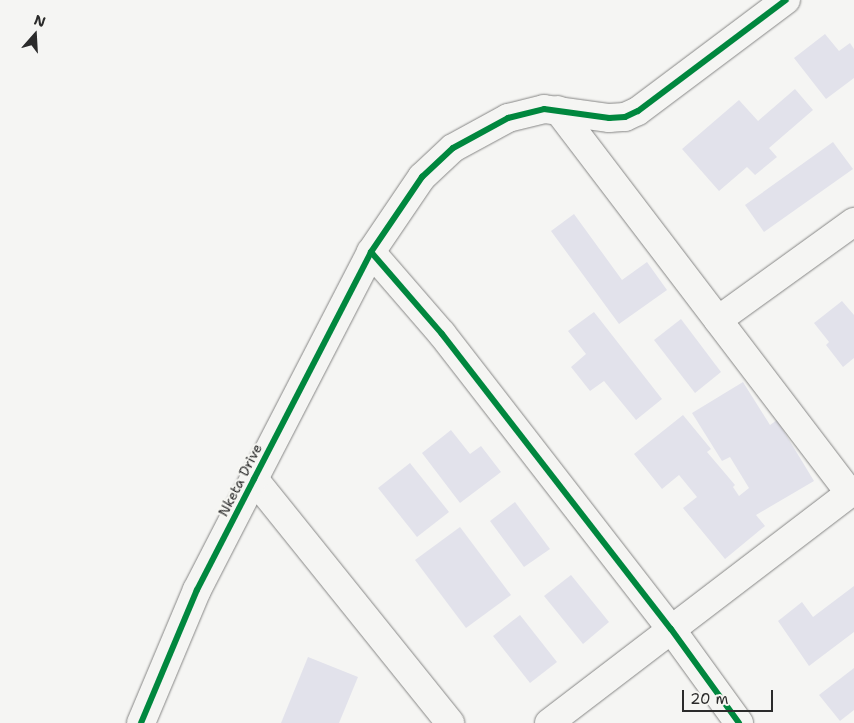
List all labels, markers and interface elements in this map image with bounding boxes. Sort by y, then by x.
north arrow [10,10,60,60]
text: N [32,11,48,31]
street label: Nketa Drive [214,441,266,519]
scale bar [684,680,775,712]
text: 20 m [690,689,729,709]

